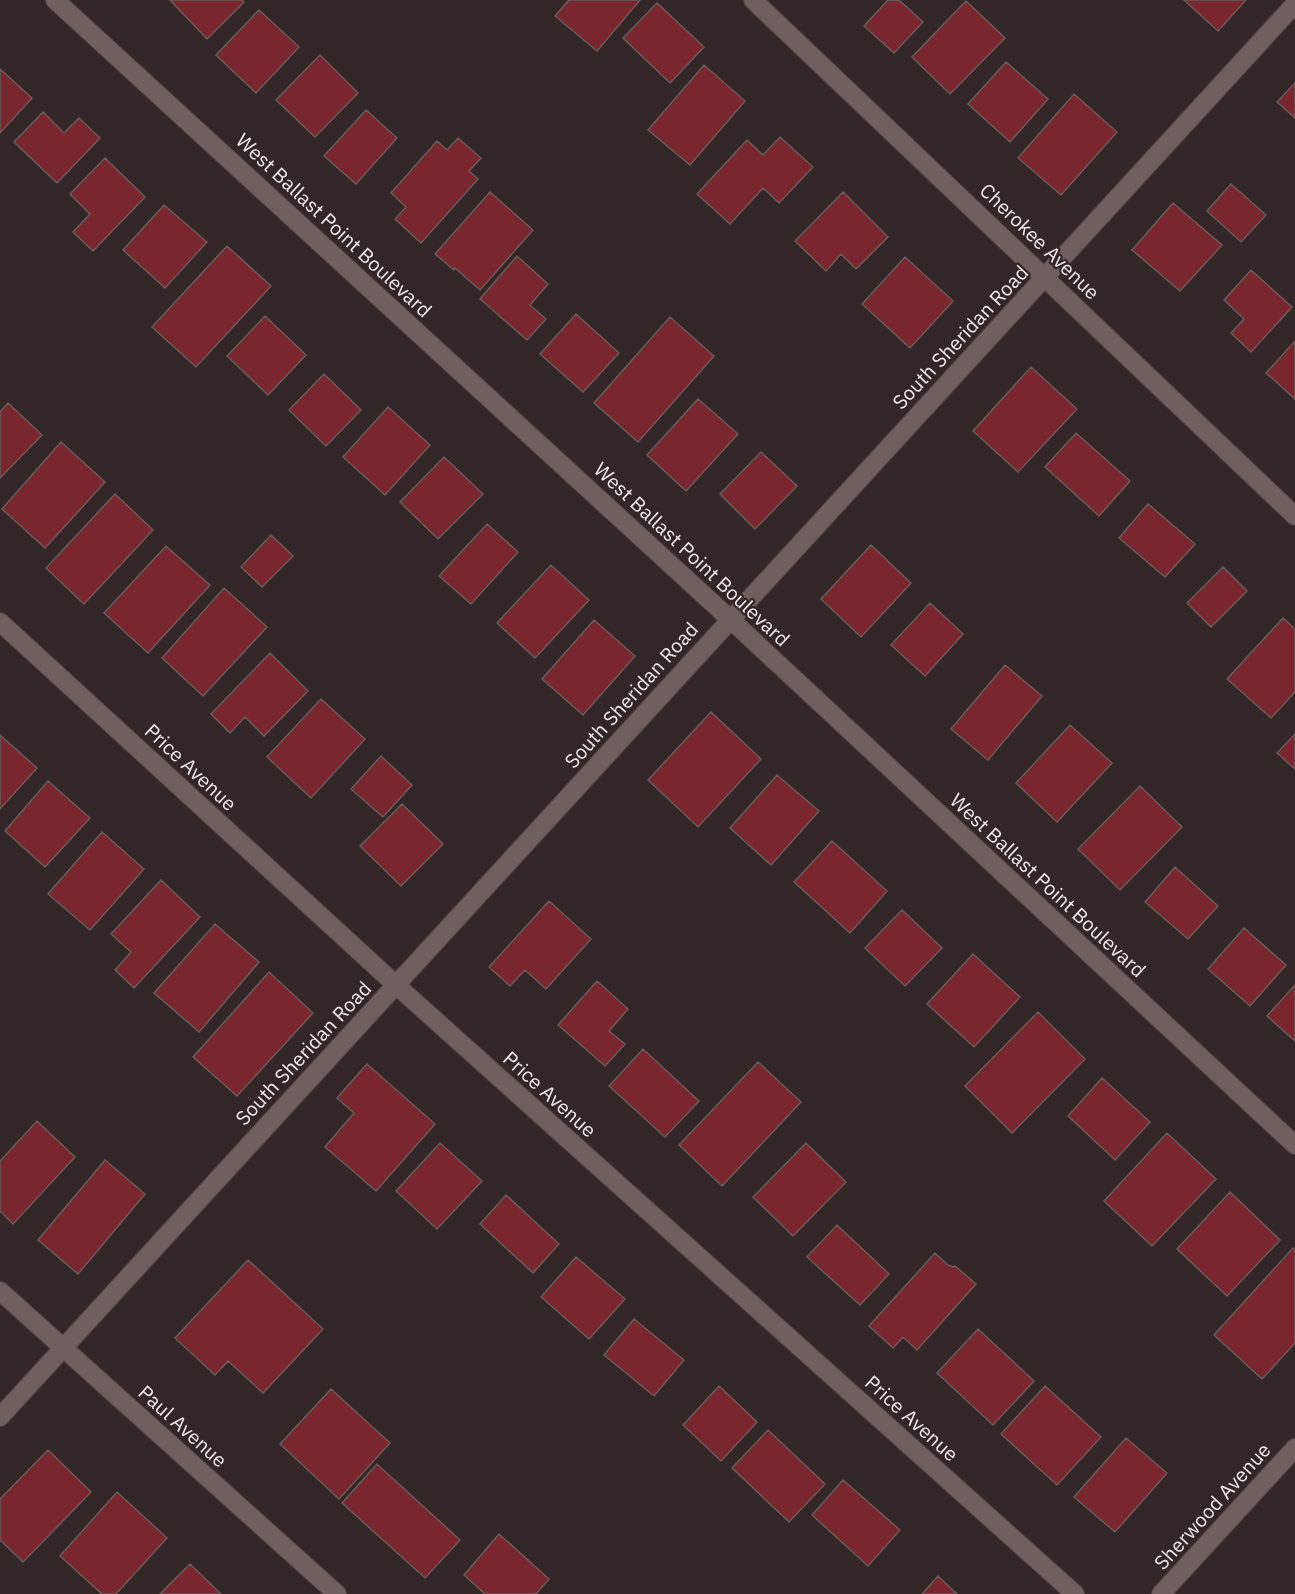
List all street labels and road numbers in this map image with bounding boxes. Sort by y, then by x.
street label: West Ballast Point Boulevard [230,127,438,323]
street label: Cherokee Avenue [974,177,1106,305]
street label: South Sheridan Road [886,259,1034,415]
street label: West Ballast Point Boulevard [588,456,796,652]
street label: South Sheridan Road [558,616,704,774]
street label: Price Avenue [139,717,243,817]
street label: West Ballast Point Boulevard [944,787,1152,983]
street label: South Sheridan Road [229,975,377,1131]
street label: Price Avenue [498,1045,602,1143]
street label: Price Avenue [860,1369,964,1467]
street label: Paul Avenue [133,1379,233,1473]
street label: Sherwood Avenue [1148,1437,1276,1575]

